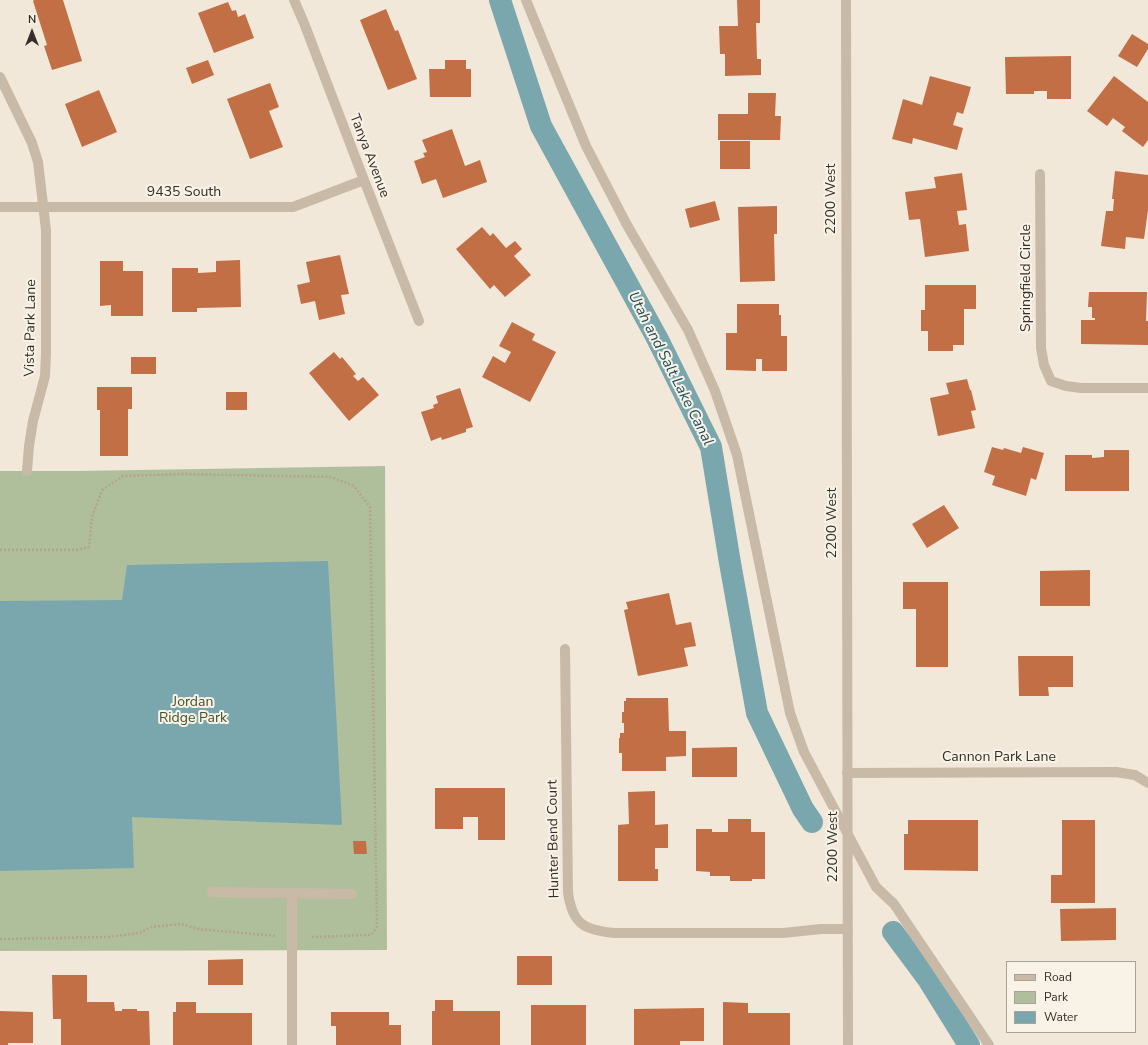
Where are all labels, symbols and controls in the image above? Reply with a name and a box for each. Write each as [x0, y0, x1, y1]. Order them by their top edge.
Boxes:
north arrow [12, 12, 52, 52]
text: N [28, 12, 36, 27]
street label: Tanya Avenue [345, 112, 393, 200]
street label: 2200 West [824, 164, 840, 234]
street label: 9435 South [147, 185, 221, 201]
street label: Springfield Circle [1019, 224, 1035, 332]
street label: Vista Park Lane [22, 279, 40, 377]
water label: Utah and Salt Lake Canal [623, 289, 717, 449]
street label: 2200 West [825, 488, 841, 558]
park label: Jordan Ridge Park [159, 695, 227, 728]
street label: Cannon Park Lane [942, 750, 1056, 766]
street label: Hunter Bend Court [545, 779, 563, 899]
street label: 2200 West [826, 812, 842, 882]
legend [1006, 961, 1136, 1033]
text: Road [1044, 969, 1072, 985]
text: Park [1044, 989, 1068, 1005]
text: Water [1044, 1009, 1078, 1025]

